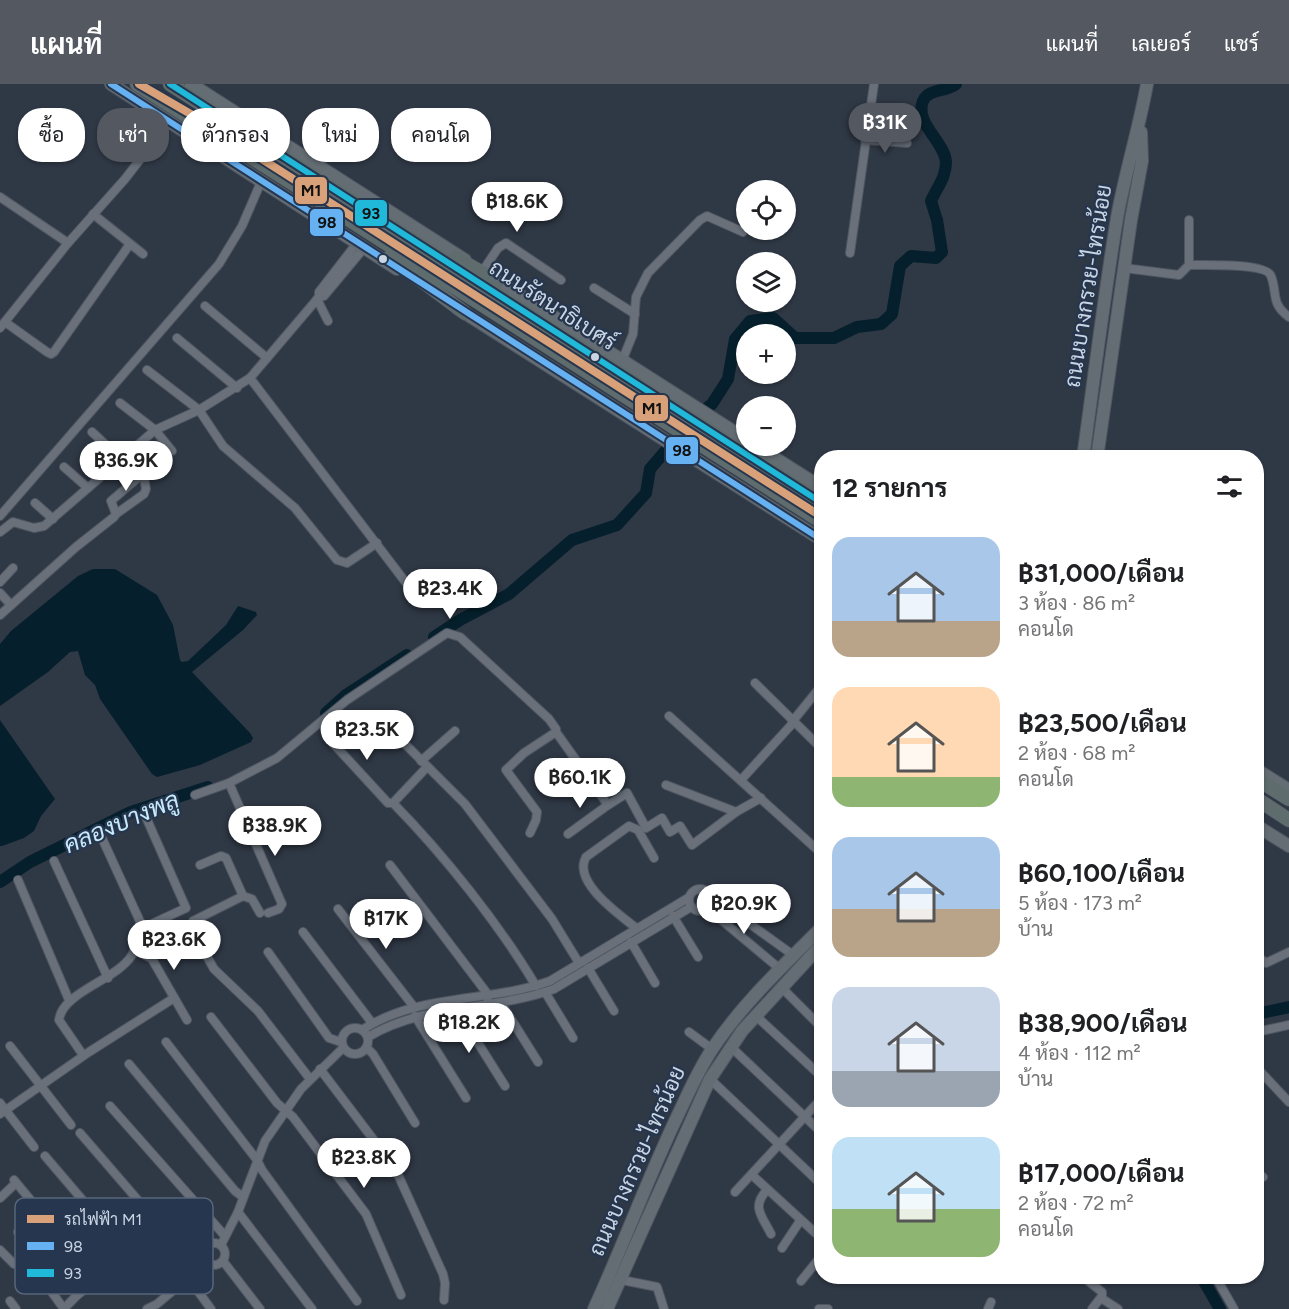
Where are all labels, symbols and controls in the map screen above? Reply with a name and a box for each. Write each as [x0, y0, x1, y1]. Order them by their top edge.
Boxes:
text: แผนที่ [30, 27, 103, 61]
text: แผนที่ [1046, 31, 1098, 56]
text: เลเยอร์ [1131, 31, 1191, 56]
text: แชร์ [1224, 31, 1259, 56]
pin: ฿31K [849, 103, 921, 154]
chip: ซื้อ [18, 108, 85, 162]
chip: เช่า [97, 108, 169, 162]
chip: ตัวกรอง [181, 108, 290, 162]
chip: ใหม่ [302, 108, 379, 162]
chip: คอนโด [391, 108, 491, 162]
text: ฿31K [863, 110, 907, 134]
line badge: M1 [294, 176, 328, 205]
map controls [736, 180, 796, 456]
button: locate [736, 180, 796, 240]
text: M1 [301, 181, 321, 200]
pin: ฿18.6K [468, 182, 566, 233]
street label: ถนนบางกรวย-ไทรน้อย [1058, 182, 1117, 389]
text: ฿18.6K [486, 189, 548, 213]
line badge: 93 [354, 199, 388, 227]
text: 93 [362, 204, 380, 223]
line badge: 98 [309, 208, 344, 237]
text: 98 [317, 213, 337, 232]
button: layers [736, 252, 796, 312]
unlabelled marker [377, 253, 389, 265]
street label: ถนนรัตนาธิเบศร์ [484, 253, 622, 356]
button: + [736, 324, 796, 384]
unlabelled marker [589, 351, 601, 363]
line badge: M1 [634, 394, 669, 422]
button: − [736, 396, 796, 456]
text: M1 [642, 399, 662, 418]
line badge: 98 [665, 436, 699, 465]
pin: ฿36.9K [77, 441, 175, 492]
text: 98 [672, 441, 692, 460]
text: ฿36.9K [94, 448, 158, 472]
icon: filters [1213, 470, 1246, 503]
text: 12 รายการ [832, 472, 947, 504]
text: ฿31,000/เดือน [1018, 557, 1185, 589]
icon: home [880, 561, 952, 633]
pin: ฿23.4K [401, 569, 499, 620]
text: ฿23.4K [417, 576, 483, 600]
text: 3 ห้อง · 86 m² [1018, 591, 1135, 615]
text: คอนโด [1018, 617, 1074, 641]
text: ฿23,500/เดือน [1018, 707, 1187, 739]
pin: ฿23.5K [318, 710, 416, 761]
icon: home [880, 711, 952, 783]
text: ฿23.5K [335, 717, 399, 741]
text: 2 ห้อง · 68 m² [1018, 741, 1135, 765]
pin: ฿60.1K [531, 758, 629, 809]
text: ฿60.1K [548, 765, 612, 789]
text: คอนโด [1018, 767, 1074, 791]
water label: คลองบางพลู [59, 785, 184, 862]
pin: ฿38.9K [226, 806, 324, 857]
text: ฿38.9K [242, 813, 308, 837]
text: ฿60,100/เดือน [1018, 857, 1185, 889]
icon: home [880, 861, 952, 933]
pin: ฿20.9K [695, 884, 793, 935]
text: ฿20.9K [711, 891, 777, 915]
text: 5 ห้อง · 173 m² [1018, 891, 1142, 915]
pin: ฿17K [350, 899, 422, 950]
text: ฿17K [364, 906, 408, 930]
text: บ้าน [1018, 917, 1053, 941]
pin: ฿23.6K [125, 920, 223, 971]
text: ฿23.6K [142, 927, 206, 951]
pin: ฿18.2K [420, 1003, 518, 1054]
text: ฿38,900/เดือน [1018, 1007, 1188, 1039]
text: ฿18.2K [438, 1010, 500, 1034]
icon: home [880, 1011, 952, 1083]
text: 4 ห้อง · 112 m² [1018, 1041, 1141, 1065]
street label: ถนนบางกรวย-ไทรน้อย [582, 1061, 691, 1260]
text: บ้าน [1018, 1067, 1053, 1091]
pin: ฿23.8K [315, 1138, 413, 1189]
text: ฿23.8K [331, 1145, 397, 1169]
text: ฿17,000/เดือน [1018, 1157, 1185, 1189]
icon: home [880, 1161, 952, 1233]
text: 2 ห้อง · 72 m² [1018, 1191, 1134, 1215]
legend [15, 1198, 213, 1294]
text: รถไฟฟ้า M1 [64, 1208, 142, 1229]
text: คอนโด [1018, 1217, 1074, 1241]
text: 98 [64, 1237, 83, 1256]
text: 93 [64, 1264, 82, 1283]

